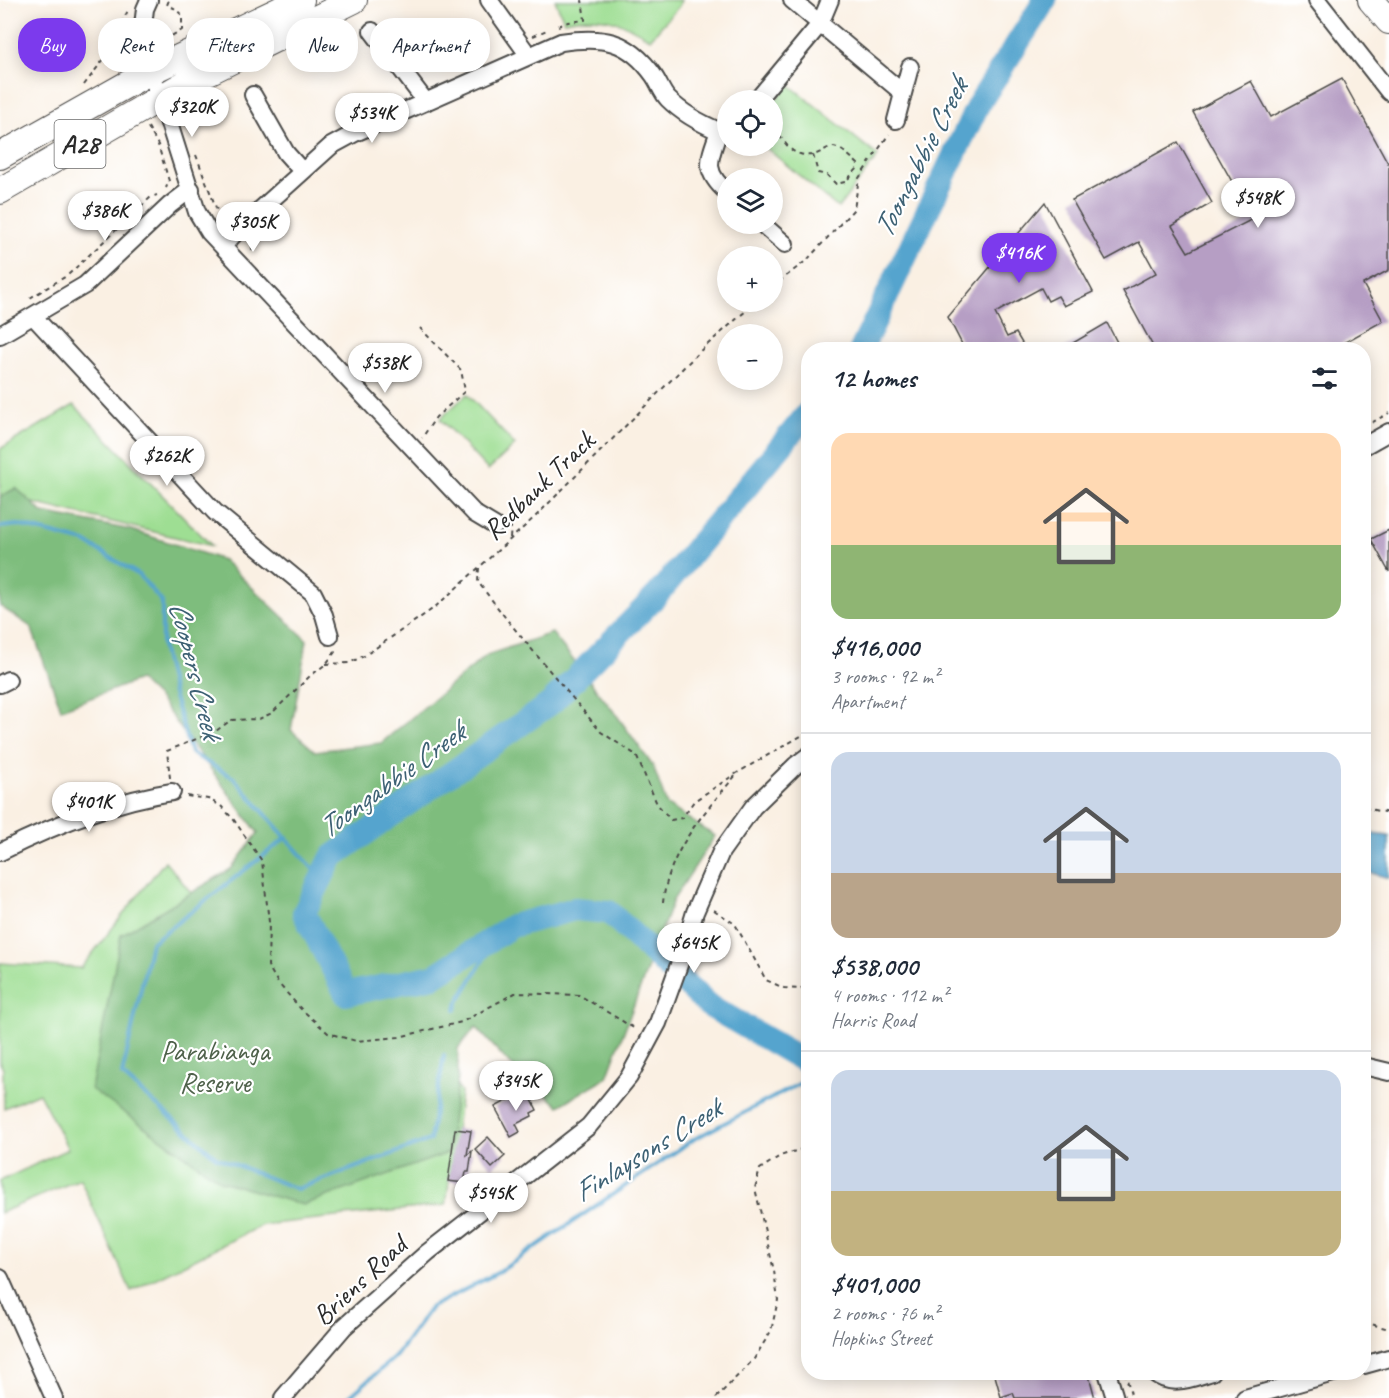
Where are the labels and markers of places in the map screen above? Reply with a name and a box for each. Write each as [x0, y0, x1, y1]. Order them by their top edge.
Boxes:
pin: $320K [150, 87, 234, 138]
pin: $534K [330, 93, 414, 144]
pin: $548K [1216, 178, 1300, 229]
pin: $386K [63, 191, 147, 242]
pin: $305K [211, 202, 295, 253]
pin: $416K [977, 233, 1061, 284]
pin: $538K [343, 343, 427, 394]
pin: $262K [125, 436, 209, 487]
pin: $401K [47, 782, 131, 833]
pin: $645K [652, 923, 736, 974]
pin: $345K [474, 1061, 558, 1112]
pin: $545K [449, 1173, 533, 1224]

